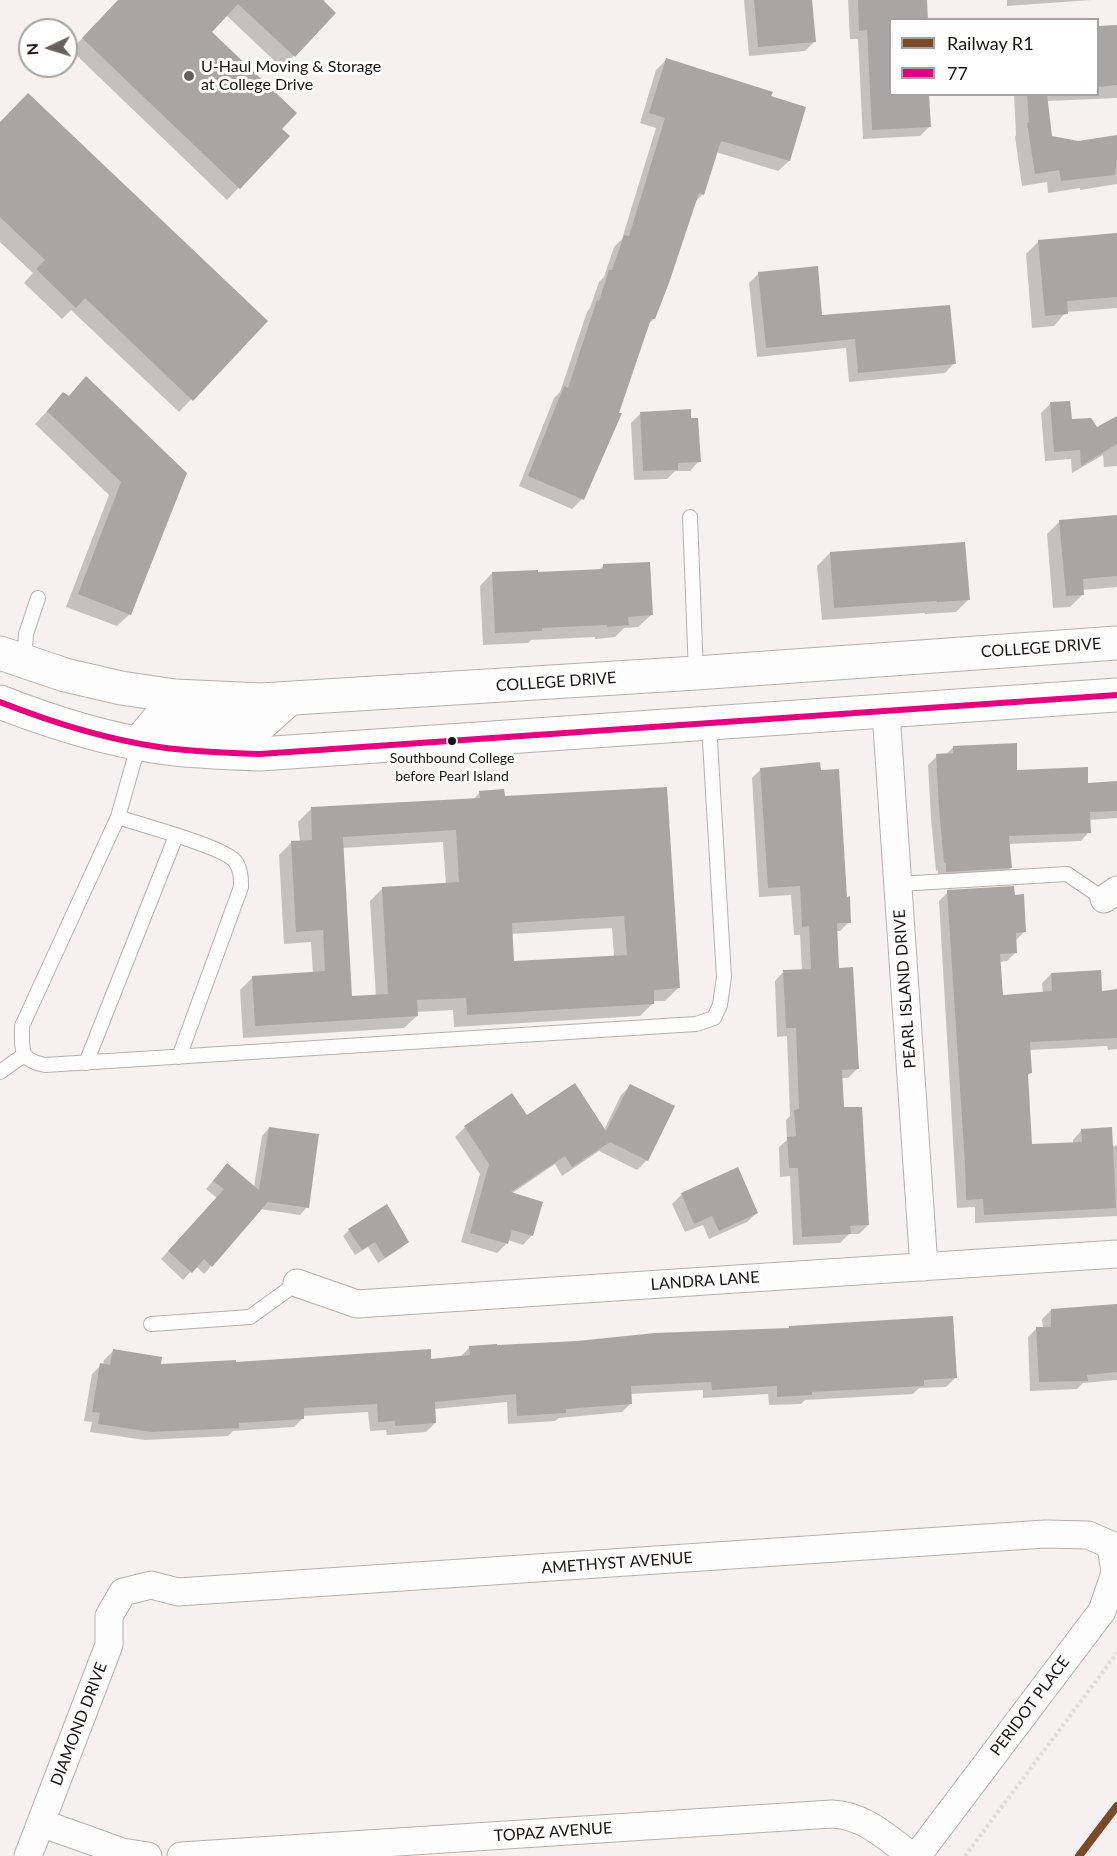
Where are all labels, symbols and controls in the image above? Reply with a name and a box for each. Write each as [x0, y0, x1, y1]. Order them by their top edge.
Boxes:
north arrow [18, 18, 78, 78]
legend [889, 18, 1099, 96]
text: Railway R1 [947, 32, 1034, 54]
text: N [22, 42, 41, 56]
place label: U-Haul Moving & Storage at College Drive [201, 57, 381, 95]
text: 77 [947, 62, 968, 84]
marker: U-Haul Moving & Storage at College Drive [182, 69, 196, 83]
street label: COLLEGE DRIVE [980, 634, 1102, 662]
street label: COLLEGE DRIVE [495, 668, 617, 696]
marker: Southbound College before Pearl Island [446, 735, 458, 747]
place label: Southbound College before Pearl Island [390, 750, 514, 782]
street label: PEARL ISLAND DRIVE [890, 909, 920, 1069]
street label: LANDRA LANE [650, 1268, 760, 1294]
street label: AMETHYST AVENUE [541, 1548, 693, 1578]
street label: PERIDOT PLACE [986, 1652, 1074, 1760]
street label: DIAMOND DRIVE [47, 1660, 111, 1788]
street label: TOPAZ AVENUE [493, 1818, 613, 1846]

